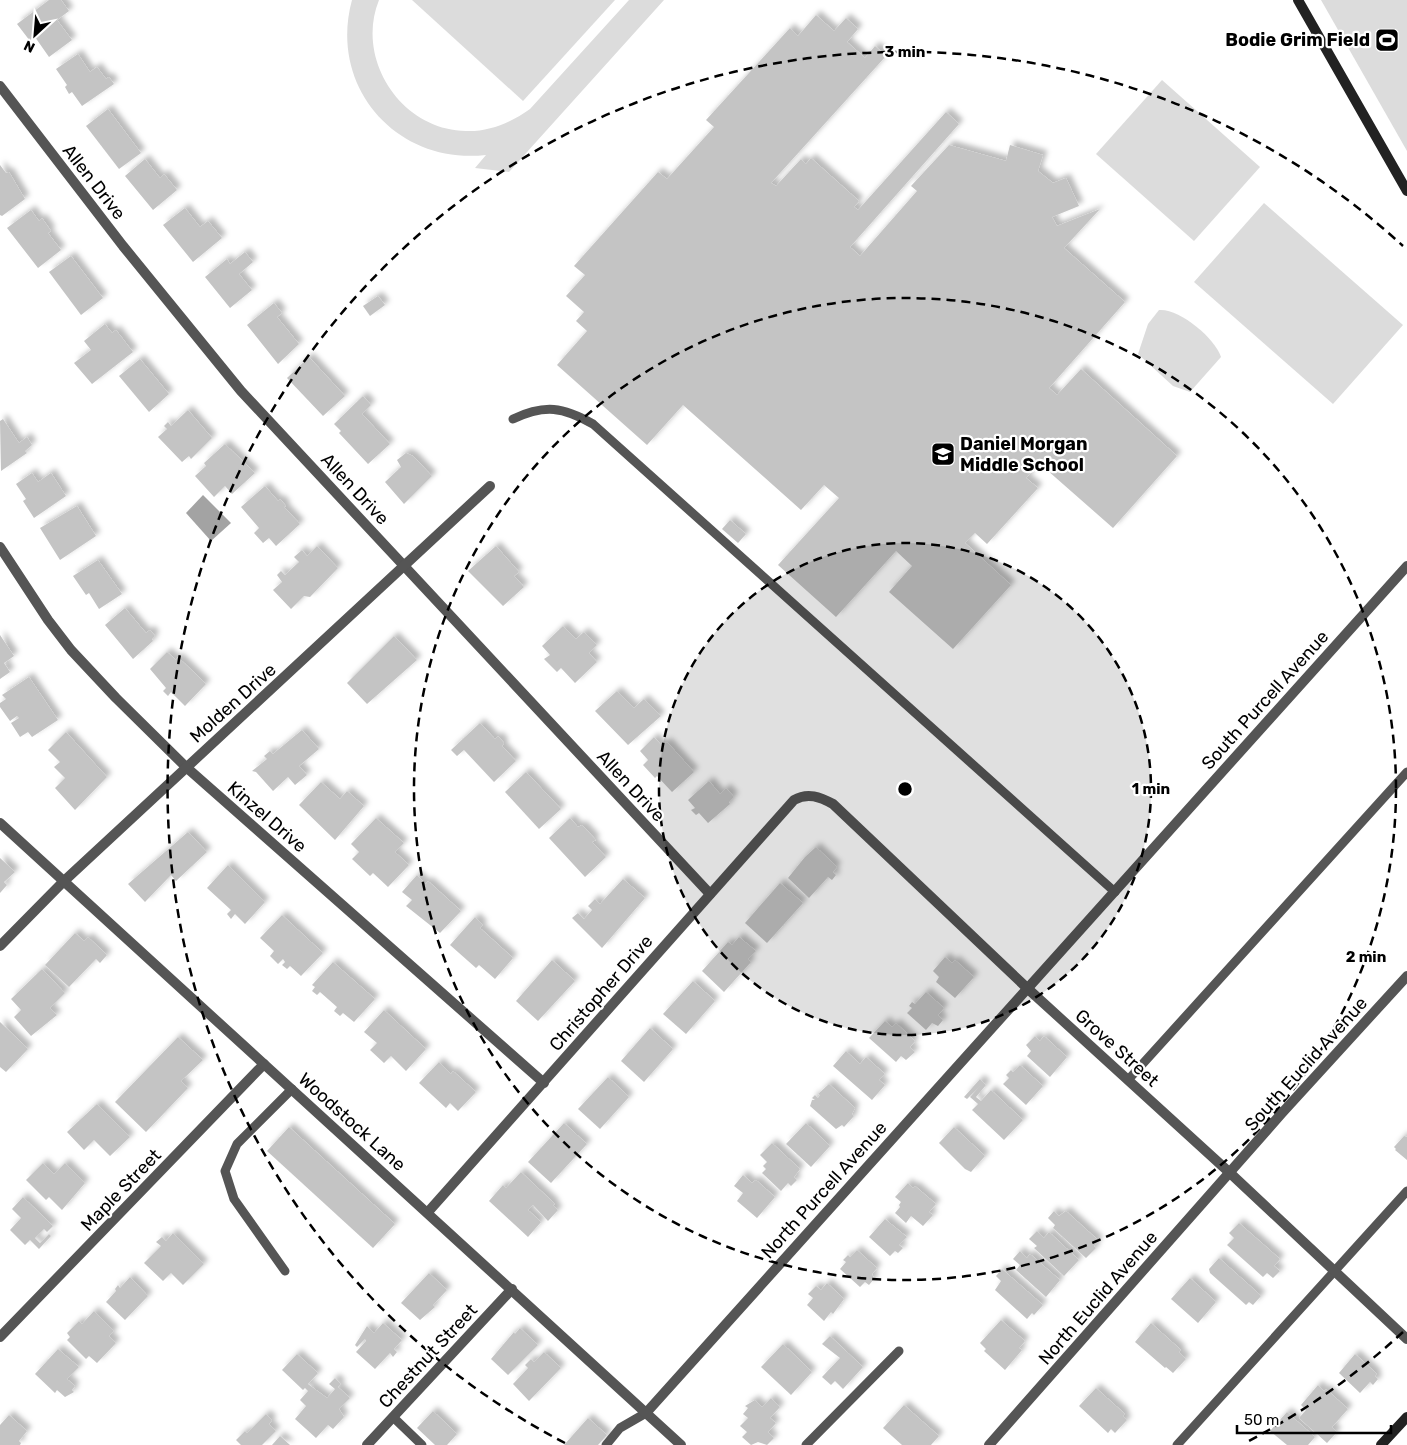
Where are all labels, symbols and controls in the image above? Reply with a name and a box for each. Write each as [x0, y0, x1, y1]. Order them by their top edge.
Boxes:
north arrow [10, 10, 60, 60]
sports icon: Bodie Grim Field [1374, 27, 1400, 53]
place label: Bodie Grim Field [1225, 29, 1370, 51]
text: N [21, 36, 38, 56]
text: 3 min [885, 43, 925, 61]
street label: Allen Drive [58, 140, 130, 224]
place label: Daniel Morgan Middle School [960, 433, 1088, 476]
school or university icon: Daniel Morgan Middle School [930, 441, 956, 467]
street label: Allen Drive [316, 449, 394, 529]
street label: South Purcell Avenue [1197, 626, 1333, 774]
street label: Molden Drive [185, 659, 281, 747]
street label: Allen Drive [592, 746, 670, 826]
street label: Kinzel Drive [223, 777, 311, 857]
centre of rings [896, 780, 914, 798]
text: 1 min [1132, 780, 1170, 798]
street label: Christopher Drive [545, 930, 657, 1056]
text: 2 min [1346, 948, 1386, 966]
street label: South Euclid Avenue [1240, 992, 1372, 1136]
street label: Grove Street [1071, 1005, 1163, 1091]
street label: Woodstock Lane [294, 1068, 410, 1176]
street label: North Purcell Avenue [757, 1117, 891, 1263]
street label: Maple Street [76, 1144, 166, 1236]
street label: North Euclid Avenue [1034, 1227, 1162, 1369]
street label: Chestnut Street [374, 1299, 482, 1413]
scale bar [1237, 1402, 1391, 1434]
text: 50 m [1244, 1411, 1279, 1429]

